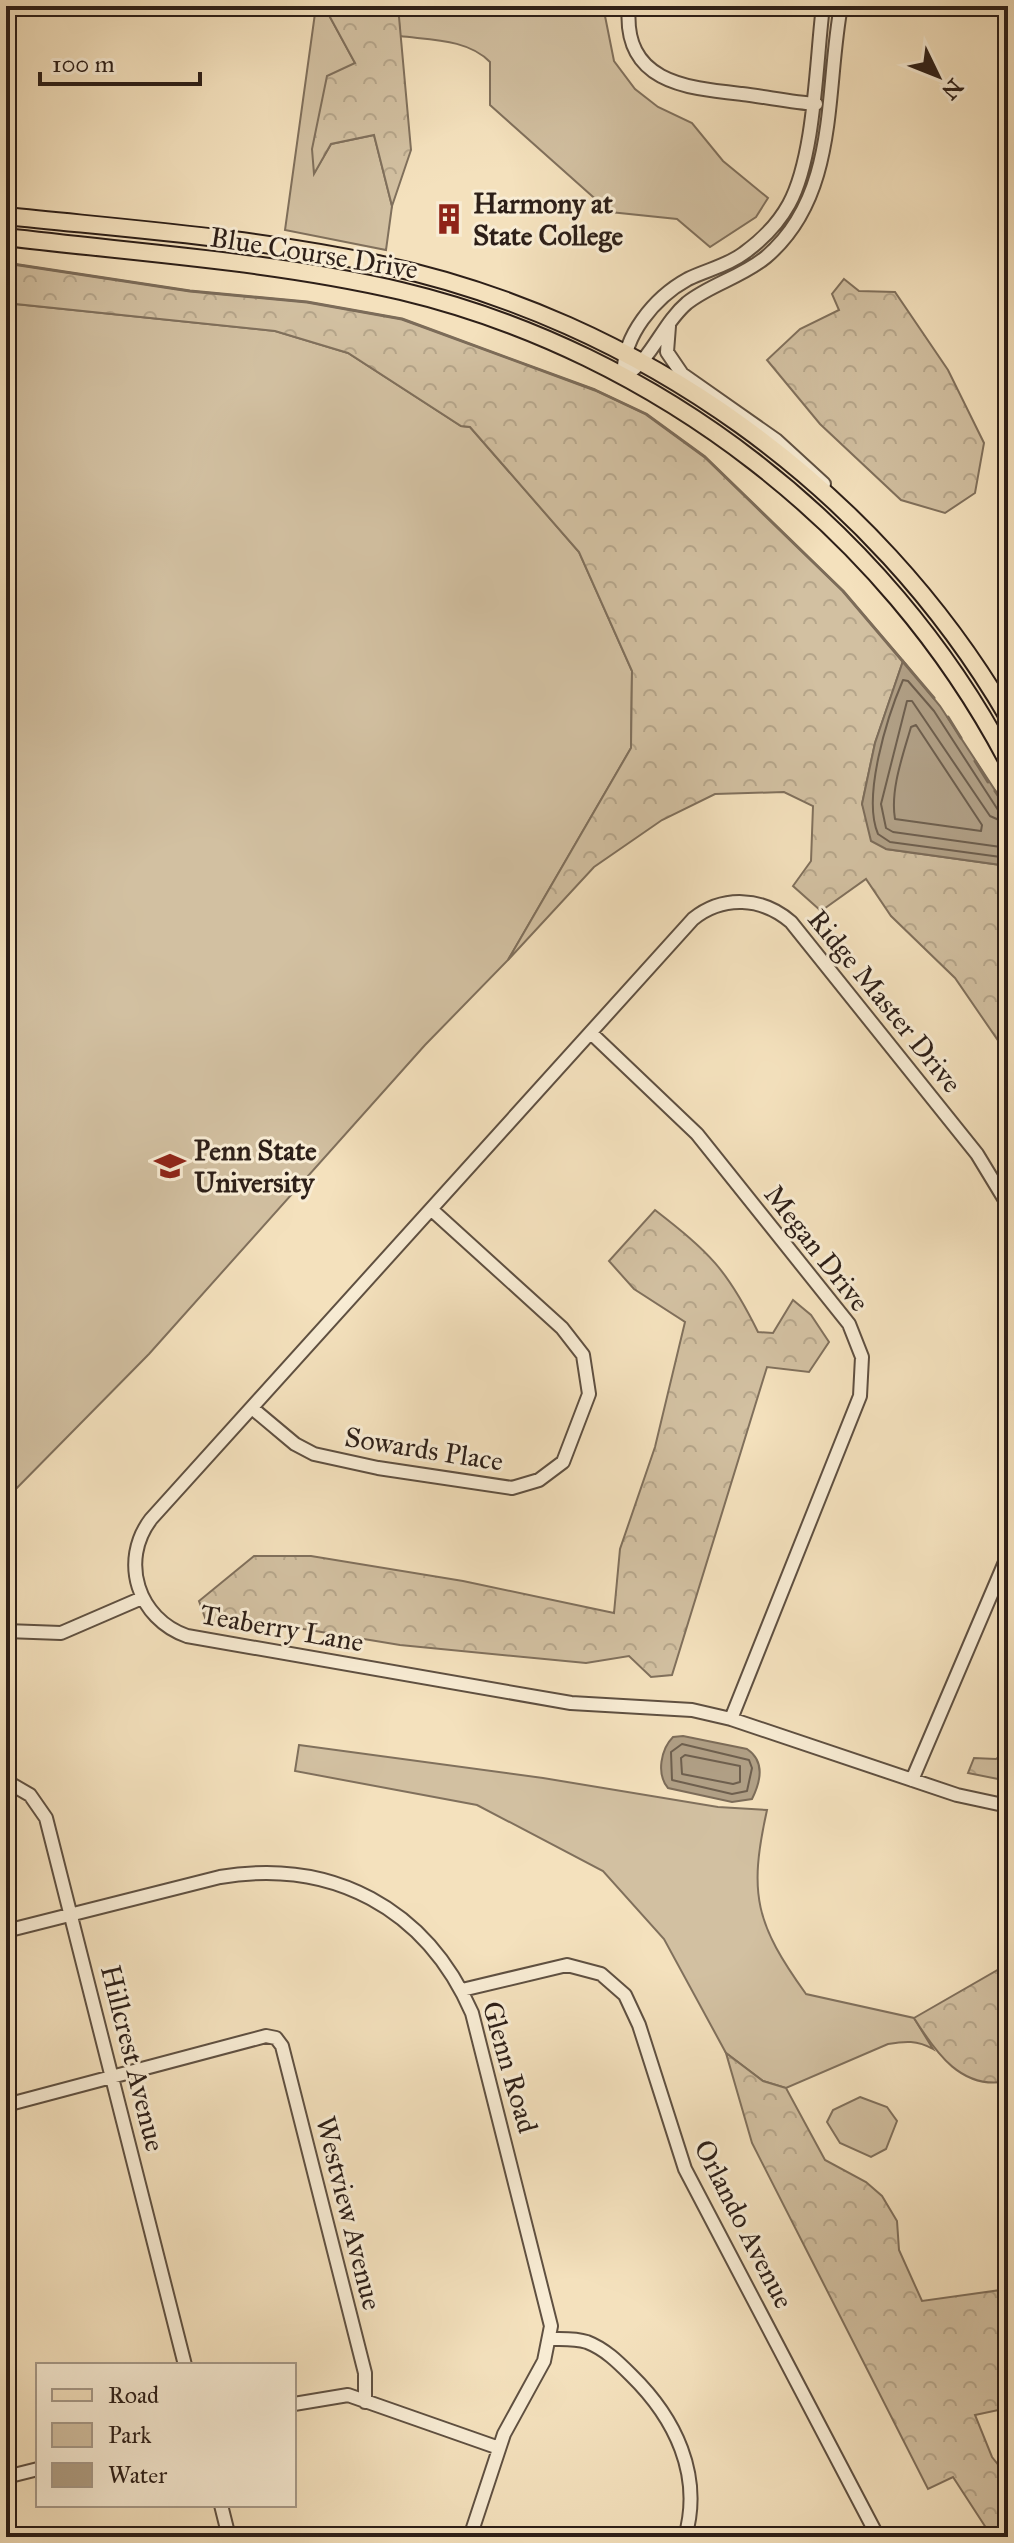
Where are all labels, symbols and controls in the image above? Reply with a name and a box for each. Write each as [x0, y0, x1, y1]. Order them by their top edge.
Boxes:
scale bar [40, 36, 200, 86]
north arrow [898, 36, 978, 116]
text: 100 m [52, 49, 115, 79]
text: N [936, 73, 969, 106]
place label: Harmony at State College [473, 186, 624, 253]
building icon: Harmony at State College [432, 202, 466, 236]
street label: Blue Course Drive [208, 219, 420, 287]
street label: Ridge Master Drive [800, 902, 970, 1100]
place label: Penn State University [194, 1133, 317, 1200]
school or university icon: Penn State University [153, 1149, 187, 1183]
street label: Megan Drive [757, 1178, 877, 1318]
street label: Sowards Place [342, 1419, 506, 1479]
street label: Teaberry Lane [198, 1596, 366, 1660]
street label: Hillcrest Avenue [93, 1961, 173, 2155]
street label: Glenn Road [474, 1997, 546, 2137]
street label: Westview Avenue [308, 2112, 390, 2314]
street label: Orlando Avenue [686, 2134, 802, 2314]
legend [36, 2363, 296, 2507]
text: Road [108, 2380, 159, 2410]
text: Park [108, 2420, 152, 2450]
text: Water [108, 2460, 167, 2490]

